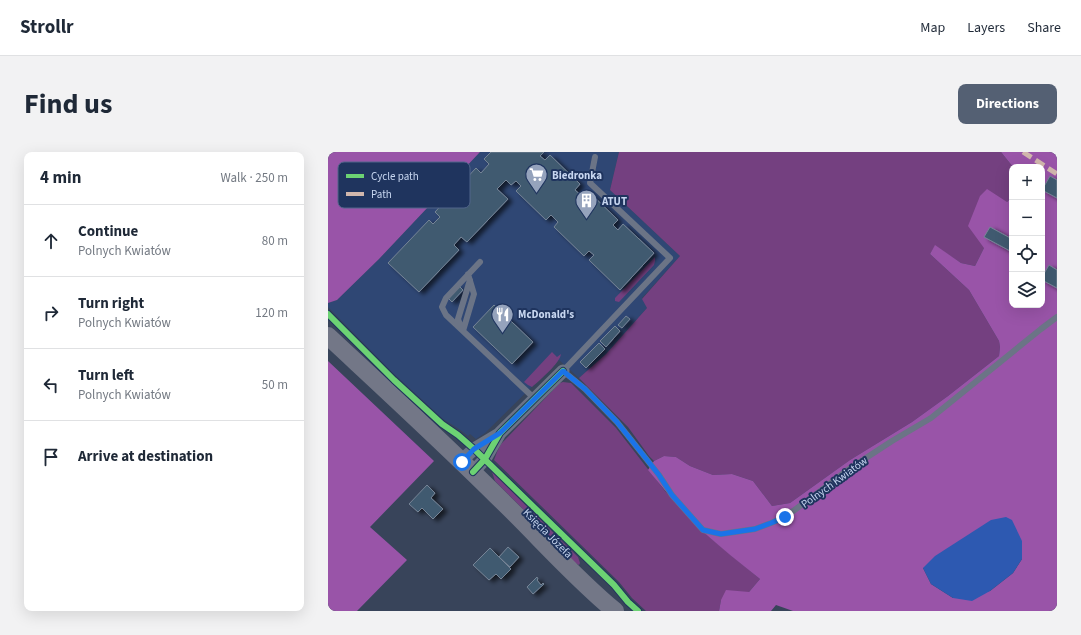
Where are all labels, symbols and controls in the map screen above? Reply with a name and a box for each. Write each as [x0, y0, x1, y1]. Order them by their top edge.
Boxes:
text: Strollr [20, 14, 74, 41]
text: Map [920, 18, 945, 38]
text: Layers [967, 18, 1005, 38]
text: Share [1027, 18, 1061, 38]
text: Find us [24, 84, 112, 124]
button: Directions [958, 84, 1057, 124]
legend [338, 162, 470, 208]
supermarket icon: Biedronka [523, 162, 549, 195]
map controls [1009, 164, 1045, 308]
button: + [1009, 164, 1045, 200]
text: 4 min [40, 166, 81, 190]
place label: Biedronka [552, 168, 602, 183]
text: Walk · 250 m [220, 169, 288, 187]
text: Cycle path [371, 169, 419, 184]
text: Path [371, 187, 392, 202]
building icon: ATUT [574, 188, 600, 221]
place label: ATUT [601, 194, 627, 209]
button: − [1009, 200, 1045, 236]
text: Continue [78, 221, 138, 242]
icon: ahead [40, 230, 62, 252]
text: 80 m [262, 232, 288, 250]
button: locate [1009, 236, 1045, 272]
text: Polnych Kwiatów [78, 242, 171, 260]
button: layers [1009, 272, 1045, 308]
text: Turn right [78, 293, 144, 314]
restaurant icon: McDonald's [490, 301, 516, 334]
icon: right [40, 302, 62, 324]
text: 120 m [255, 304, 288, 322]
place label: McDonald's [518, 307, 574, 322]
text: Polnych Kwiatów [78, 314, 171, 332]
text: Turn left [78, 365, 134, 386]
icon: left [40, 374, 62, 396]
text: 50 m [262, 376, 288, 394]
text: Polnych Kwiatów [78, 386, 171, 404]
icon: arrive [40, 446, 62, 468]
text: Arrive at destination [78, 446, 213, 467]
route start [453, 453, 471, 471]
street label: Polnych Kwiatów [798, 453, 871, 512]
street label: Księcia Józefa [520, 505, 576, 561]
route end [776, 508, 794, 526]

